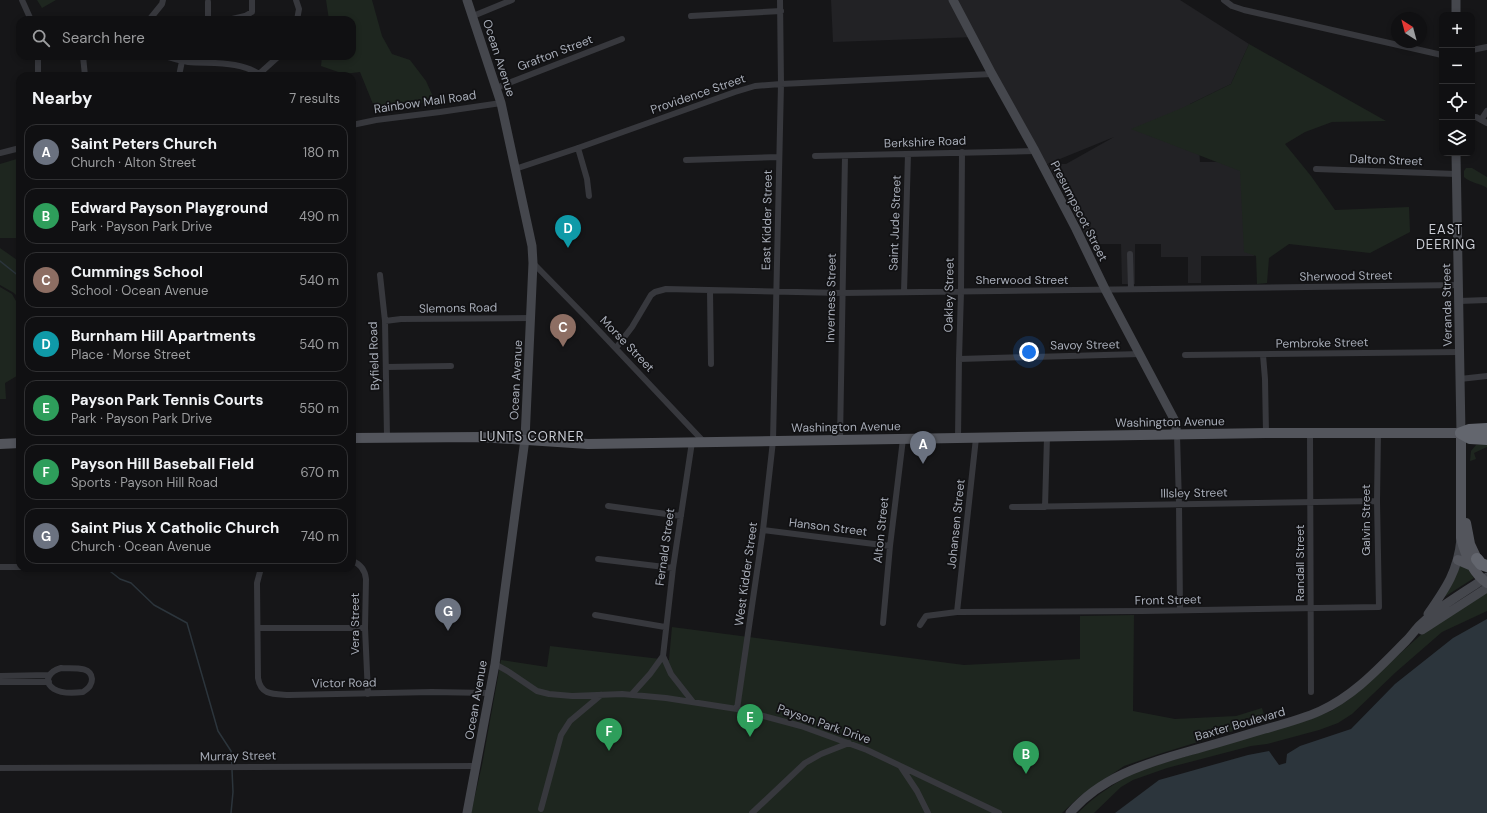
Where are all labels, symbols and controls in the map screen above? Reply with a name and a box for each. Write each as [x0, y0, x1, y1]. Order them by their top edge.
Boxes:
north arrow [1391, 12, 1427, 48]
map controls [1439, 12, 1475, 156]
button: + [1439, 12, 1475, 48]
search box [16, 16, 356, 60]
street label: Ocean Avenue [479, 17, 519, 99]
icon: search [30, 27, 52, 49]
text: Search here [62, 28, 145, 48]
street label: Grafton Street [515, 31, 595, 75]
button: − [1439, 48, 1475, 84]
street label: Providence Street [648, 70, 748, 118]
button: locate [1439, 84, 1475, 120]
text: Nearby [32, 87, 92, 109]
street label: Rainbow Mall Road [373, 87, 477, 117]
text: 7 results [289, 90, 340, 107]
button: layers [1439, 120, 1475, 156]
street label: Berkshire Road [884, 133, 966, 151]
text: Saint Peters Church [71, 134, 217, 154]
text: A [41, 144, 51, 161]
text: 180 m [303, 144, 339, 161]
street label: Dalton Street [1349, 151, 1423, 169]
text: Church · Alton Street [71, 154, 196, 171]
street label: Presumpscot Street [1047, 158, 1111, 264]
street label: East Kidder Street [758, 169, 776, 270]
street label: Saint Jude Street [885, 175, 905, 271]
text: Edward Payson Playground [71, 198, 268, 218]
text: B [42, 208, 50, 225]
text: 490 m [299, 208, 339, 225]
pin: D [555, 215, 581, 248]
text: Park · Payson Park Drive [71, 218, 212, 235]
district label: EAST DEERING [1416, 221, 1476, 253]
street label: Inverness Street [822, 253, 840, 343]
street label: Oakley Street [940, 257, 958, 333]
text: Cummings School [71, 262, 203, 282]
street label: Veranda Street [1438, 263, 1456, 347]
street label: Sherwood Street [1299, 267, 1393, 285]
text: C [41, 272, 51, 289]
text: 540 m [299, 272, 339, 289]
street label: Sherwood Street [975, 272, 1069, 288]
text: School · Ocean Avenue [71, 282, 208, 299]
street label: Slemons Road [419, 299, 497, 317]
street label: Morse Street [596, 313, 658, 376]
pin: C [550, 314, 576, 347]
street label: Byfield Road [365, 321, 383, 391]
text: Burnham Hill Apartments [71, 326, 256, 346]
street label: Pembroke Street [1276, 334, 1369, 352]
text: D [41, 336, 51, 353]
text: 540 m [299, 336, 339, 353]
street label: Savoy Street [1050, 336, 1120, 354]
street label: Ocean Avenue [506, 339, 526, 421]
your location [1019, 342, 1039, 362]
text: Place · Morse Street [71, 346, 190, 363]
text: Payson Park Tennis Courts [71, 390, 264, 410]
text: E [42, 400, 50, 417]
text: 550 m [299, 400, 339, 417]
text: Park · Payson Park Drive [71, 410, 212, 427]
street label: Washington Avenue [1115, 413, 1225, 431]
street label: Washington Avenue [791, 418, 901, 436]
district label: LUNTS CORNER [479, 428, 585, 445]
pin: A [910, 431, 936, 464]
text: Payson Hill Baseball Field [71, 454, 254, 474]
text: F [42, 464, 50, 481]
text: 670 m [300, 464, 339, 481]
text: Sports · Payson Hill Road [71, 474, 218, 491]
street label: Johansen Street [943, 478, 969, 570]
street label: Illsley Street [1160, 484, 1228, 502]
street label: Galvin Street [1358, 484, 1374, 556]
street label: Alton Street [870, 496, 892, 564]
street label: Fernald Street [652, 507, 678, 587]
street label: Hanson Street [788, 514, 868, 540]
text: Saint Pius X Catholic Church [71, 518, 279, 538]
street label: West Kidder Street [731, 521, 761, 627]
street label: Randall Street [1292, 524, 1308, 601]
text: G [41, 528, 51, 545]
text: 740 m [301, 528, 339, 545]
text: Church · Ocean Avenue [71, 538, 211, 555]
street label: Front Street [1135, 591, 1202, 609]
street label: Vera Street [347, 593, 363, 655]
pin: G [435, 598, 461, 631]
street label: Ocean Avenue [461, 659, 491, 741]
street label: Victor Road [311, 674, 377, 692]
street label: Payson Park Drive [775, 701, 873, 748]
street label: Baxter Boulevard [1193, 703, 1287, 745]
pin: E [737, 704, 763, 737]
pin: F [596, 718, 622, 751]
pin: B [1013, 741, 1039, 774]
street label: Murray Street [200, 747, 276, 765]

